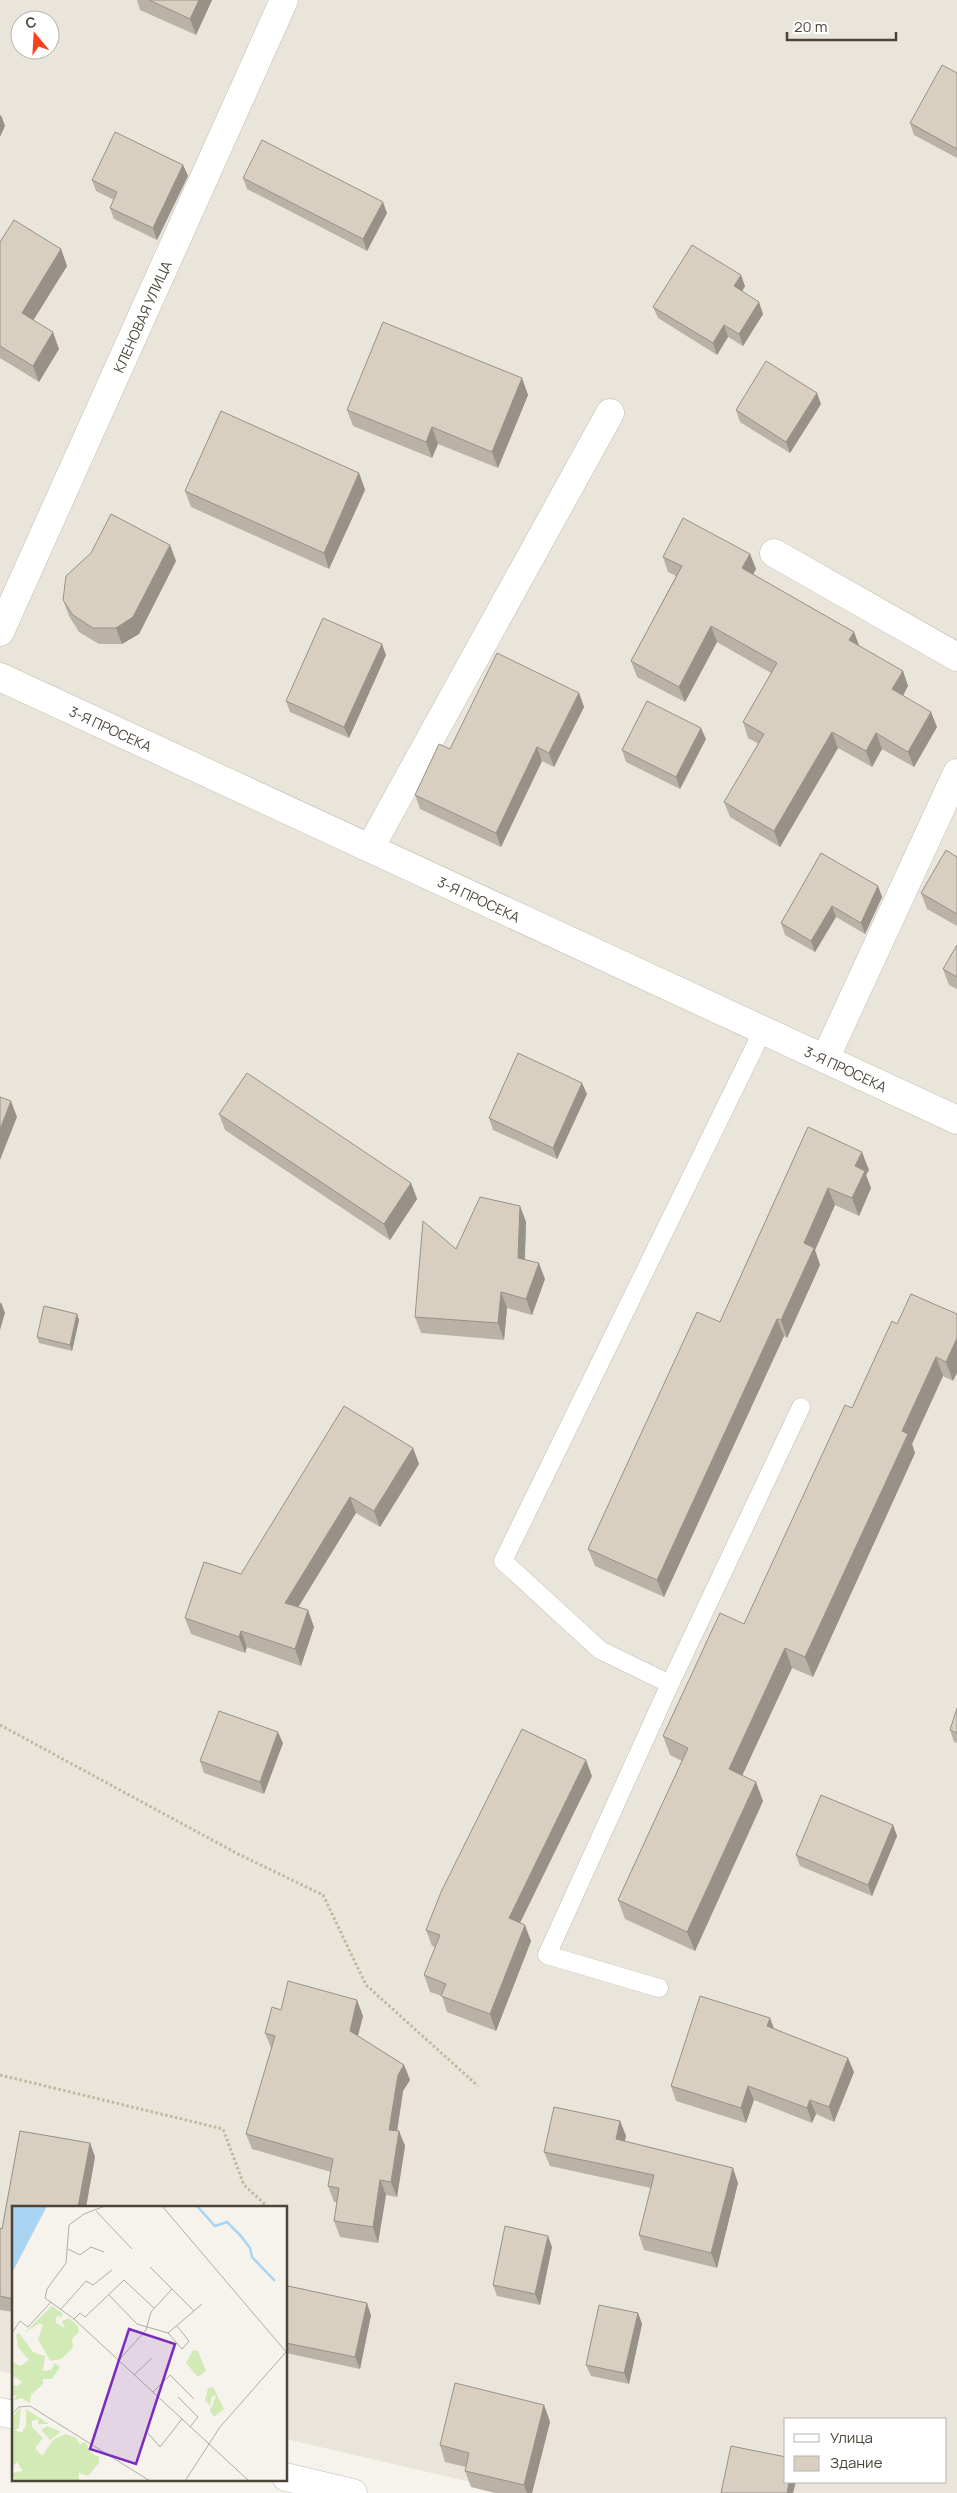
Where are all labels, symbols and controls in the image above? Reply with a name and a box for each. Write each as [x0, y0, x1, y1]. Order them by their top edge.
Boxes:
north arrow [10, 10, 60, 60]
scale bar [787, 10, 896, 42]
text: С [23, 12, 39, 33]
text: 20 m [794, 16, 827, 37]
street label: КЛЕНОВАЯ УЛИЦА [108, 257, 175, 375]
street label: 3-Я ПРОСЕКА [66, 701, 155, 756]
street label: 3-Я ПРОСЕКА [435, 872, 524, 926]
street label: 3-Я ПРОСЕКА [802, 1041, 890, 1096]
inset map [12, 2206, 288, 2480]
legend [784, 2418, 947, 2483]
text: Улица [830, 2427, 873, 2448]
text: Здание [830, 2452, 883, 2473]

